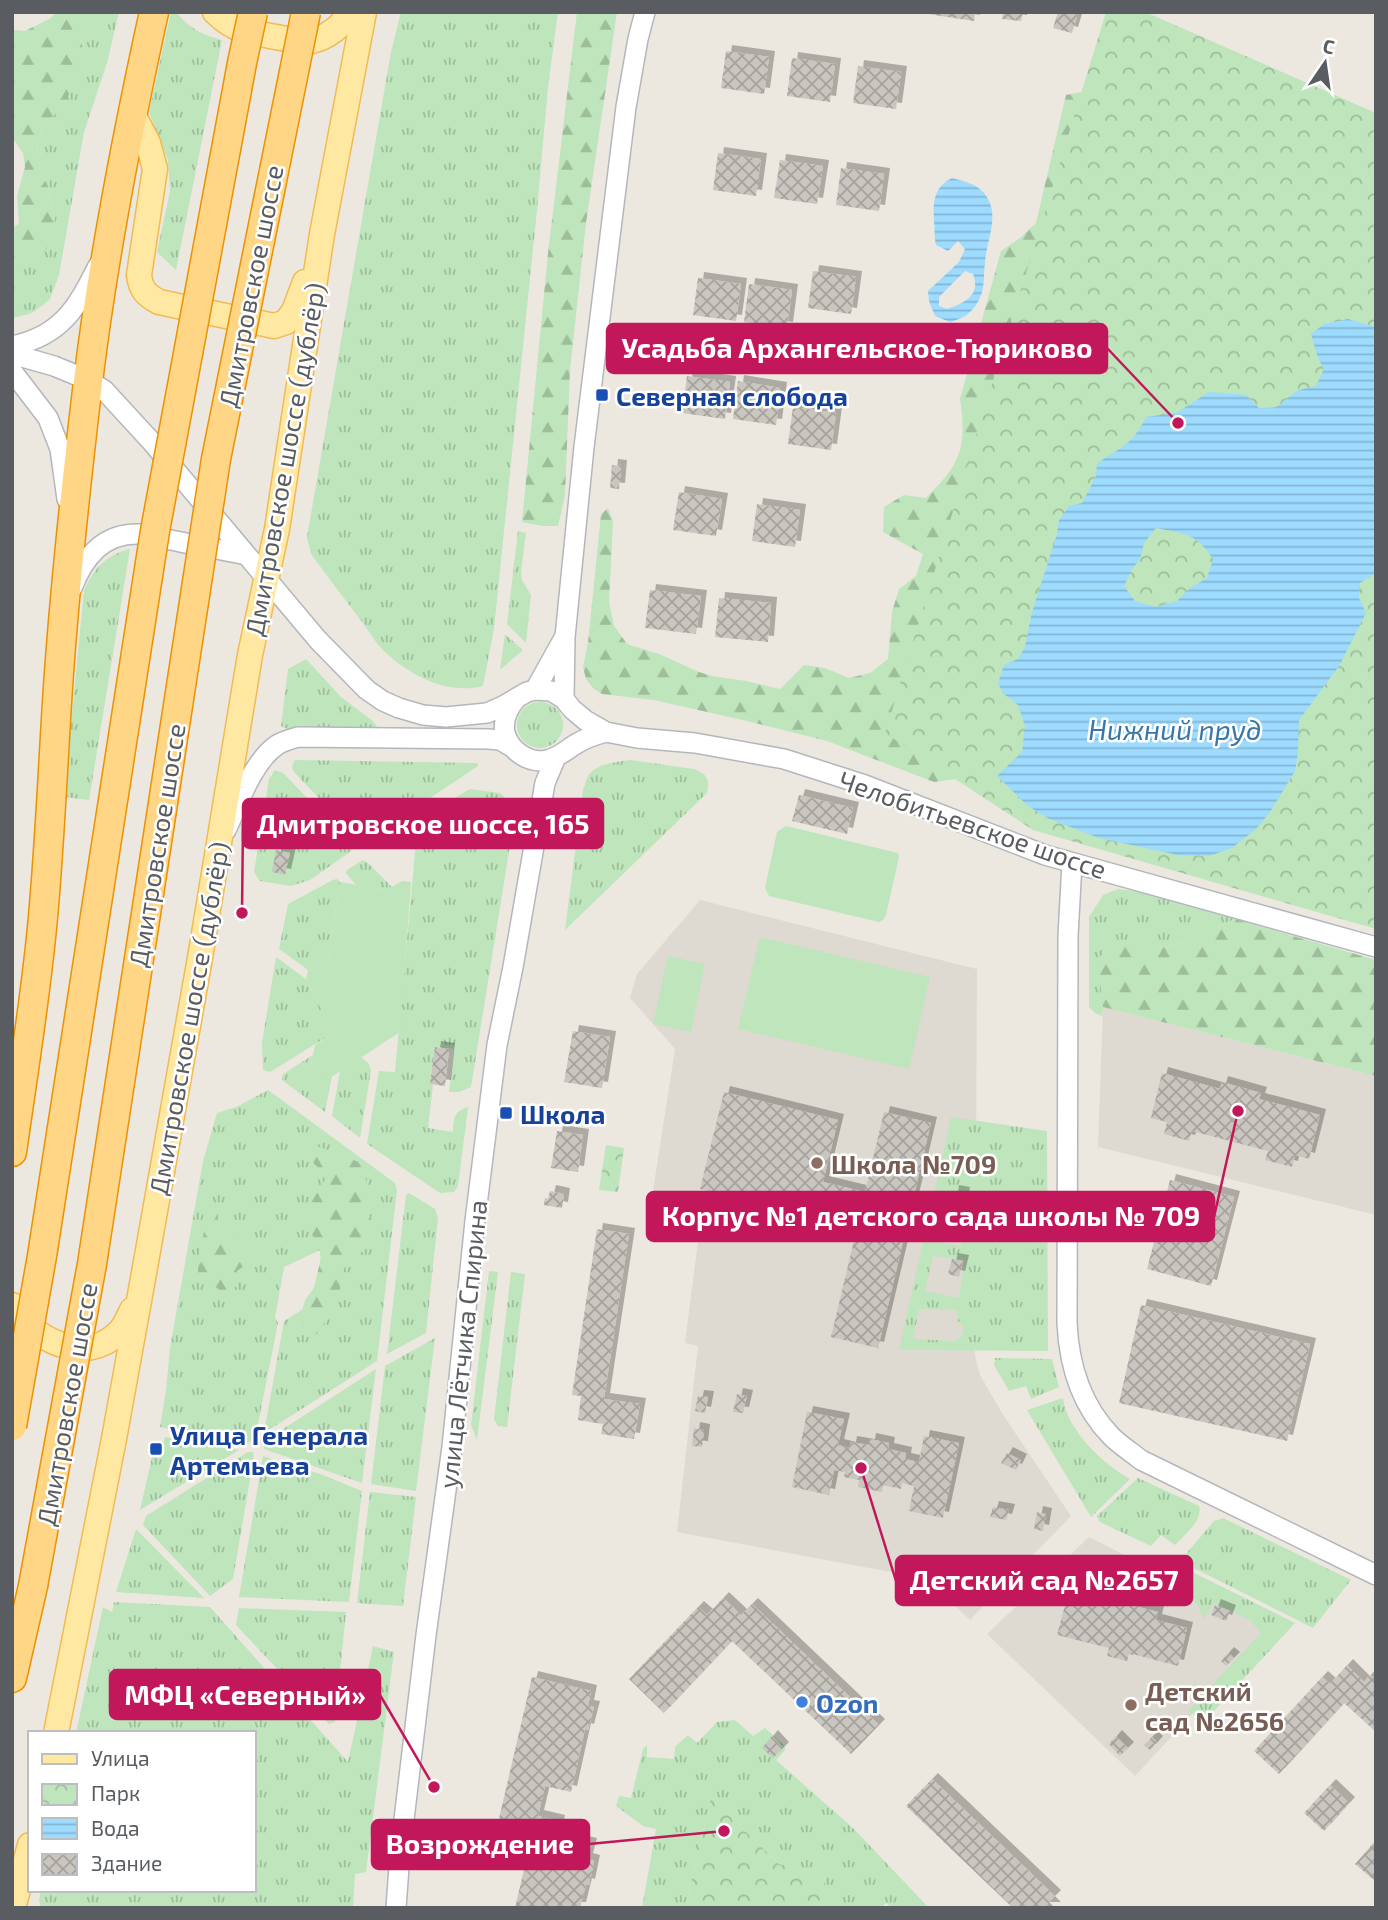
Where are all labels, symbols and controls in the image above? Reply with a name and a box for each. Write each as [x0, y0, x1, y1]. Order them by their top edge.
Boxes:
north arrow [1290, 28, 1360, 98]
text: С [1321, 33, 1337, 58]
street label: Дмитровское шоссе [211, 162, 289, 410]
street label: Дмитровское шоссе (дублёр) [238, 280, 331, 638]
callout: Усадьба Архангельское-Тюриково [607, 324, 1107, 373]
text: Усадьба Архангельское-Тюриково [621, 330, 1093, 364]
place label: Северная слобода [616, 380, 848, 411]
marker: Северная слобода [594, 387, 610, 403]
water label: Нижний пруд [1088, 712, 1262, 746]
street label: Дмитровское шоссе [121, 721, 191, 969]
street label: Челобитьевское шоссе [835, 764, 1111, 884]
callout: Дмитровское шоссе, 165 [243, 799, 603, 848]
text: Дмитровское шоссе, 165 [257, 806, 589, 840]
street label: Дмитровское шоссе (дублёр) [142, 839, 235, 1197]
place label: Школа [520, 1098, 605, 1129]
marker: Школа [498, 1105, 514, 1121]
place label: Школа №709 [831, 1148, 996, 1179]
marker: Школа №709 [809, 1155, 825, 1171]
callout: Корпус №1 детского сада школы № 709 [647, 1192, 1214, 1241]
street label: улица Лётчика Спирина [431, 1198, 494, 1490]
text: Корпус №1 детского сада школы № 709 [662, 1198, 1200, 1232]
street label: Дмитровское шоссе [29, 1280, 103, 1528]
place label: Улица Генерала Артемьева [170, 1419, 368, 1480]
marker: Улица Генерала Артемьева [148, 1441, 164, 1457]
callout: Детский сад №2657 [896, 1556, 1192, 1605]
text: Детский сад №2657 [910, 1562, 1179, 1596]
callout: МФЦ «Северный» [110, 1670, 380, 1719]
place label: Детский сад №2656 [1145, 1675, 1284, 1736]
text: МФЦ «Северный» [124, 1677, 366, 1711]
place label: Ozon [816, 1687, 878, 1718]
marker: Ozon [794, 1694, 810, 1710]
marker: Детский сад №2656 [1123, 1697, 1139, 1713]
legend [28, 1731, 256, 1892]
text: Улица [91, 1745, 150, 1770]
text: Парк [91, 1780, 140, 1805]
text: Вода [91, 1815, 140, 1840]
callout: Возрождение [372, 1820, 589, 1869]
text: Возрождение [386, 1826, 574, 1860]
text: Здание [91, 1850, 162, 1875]

